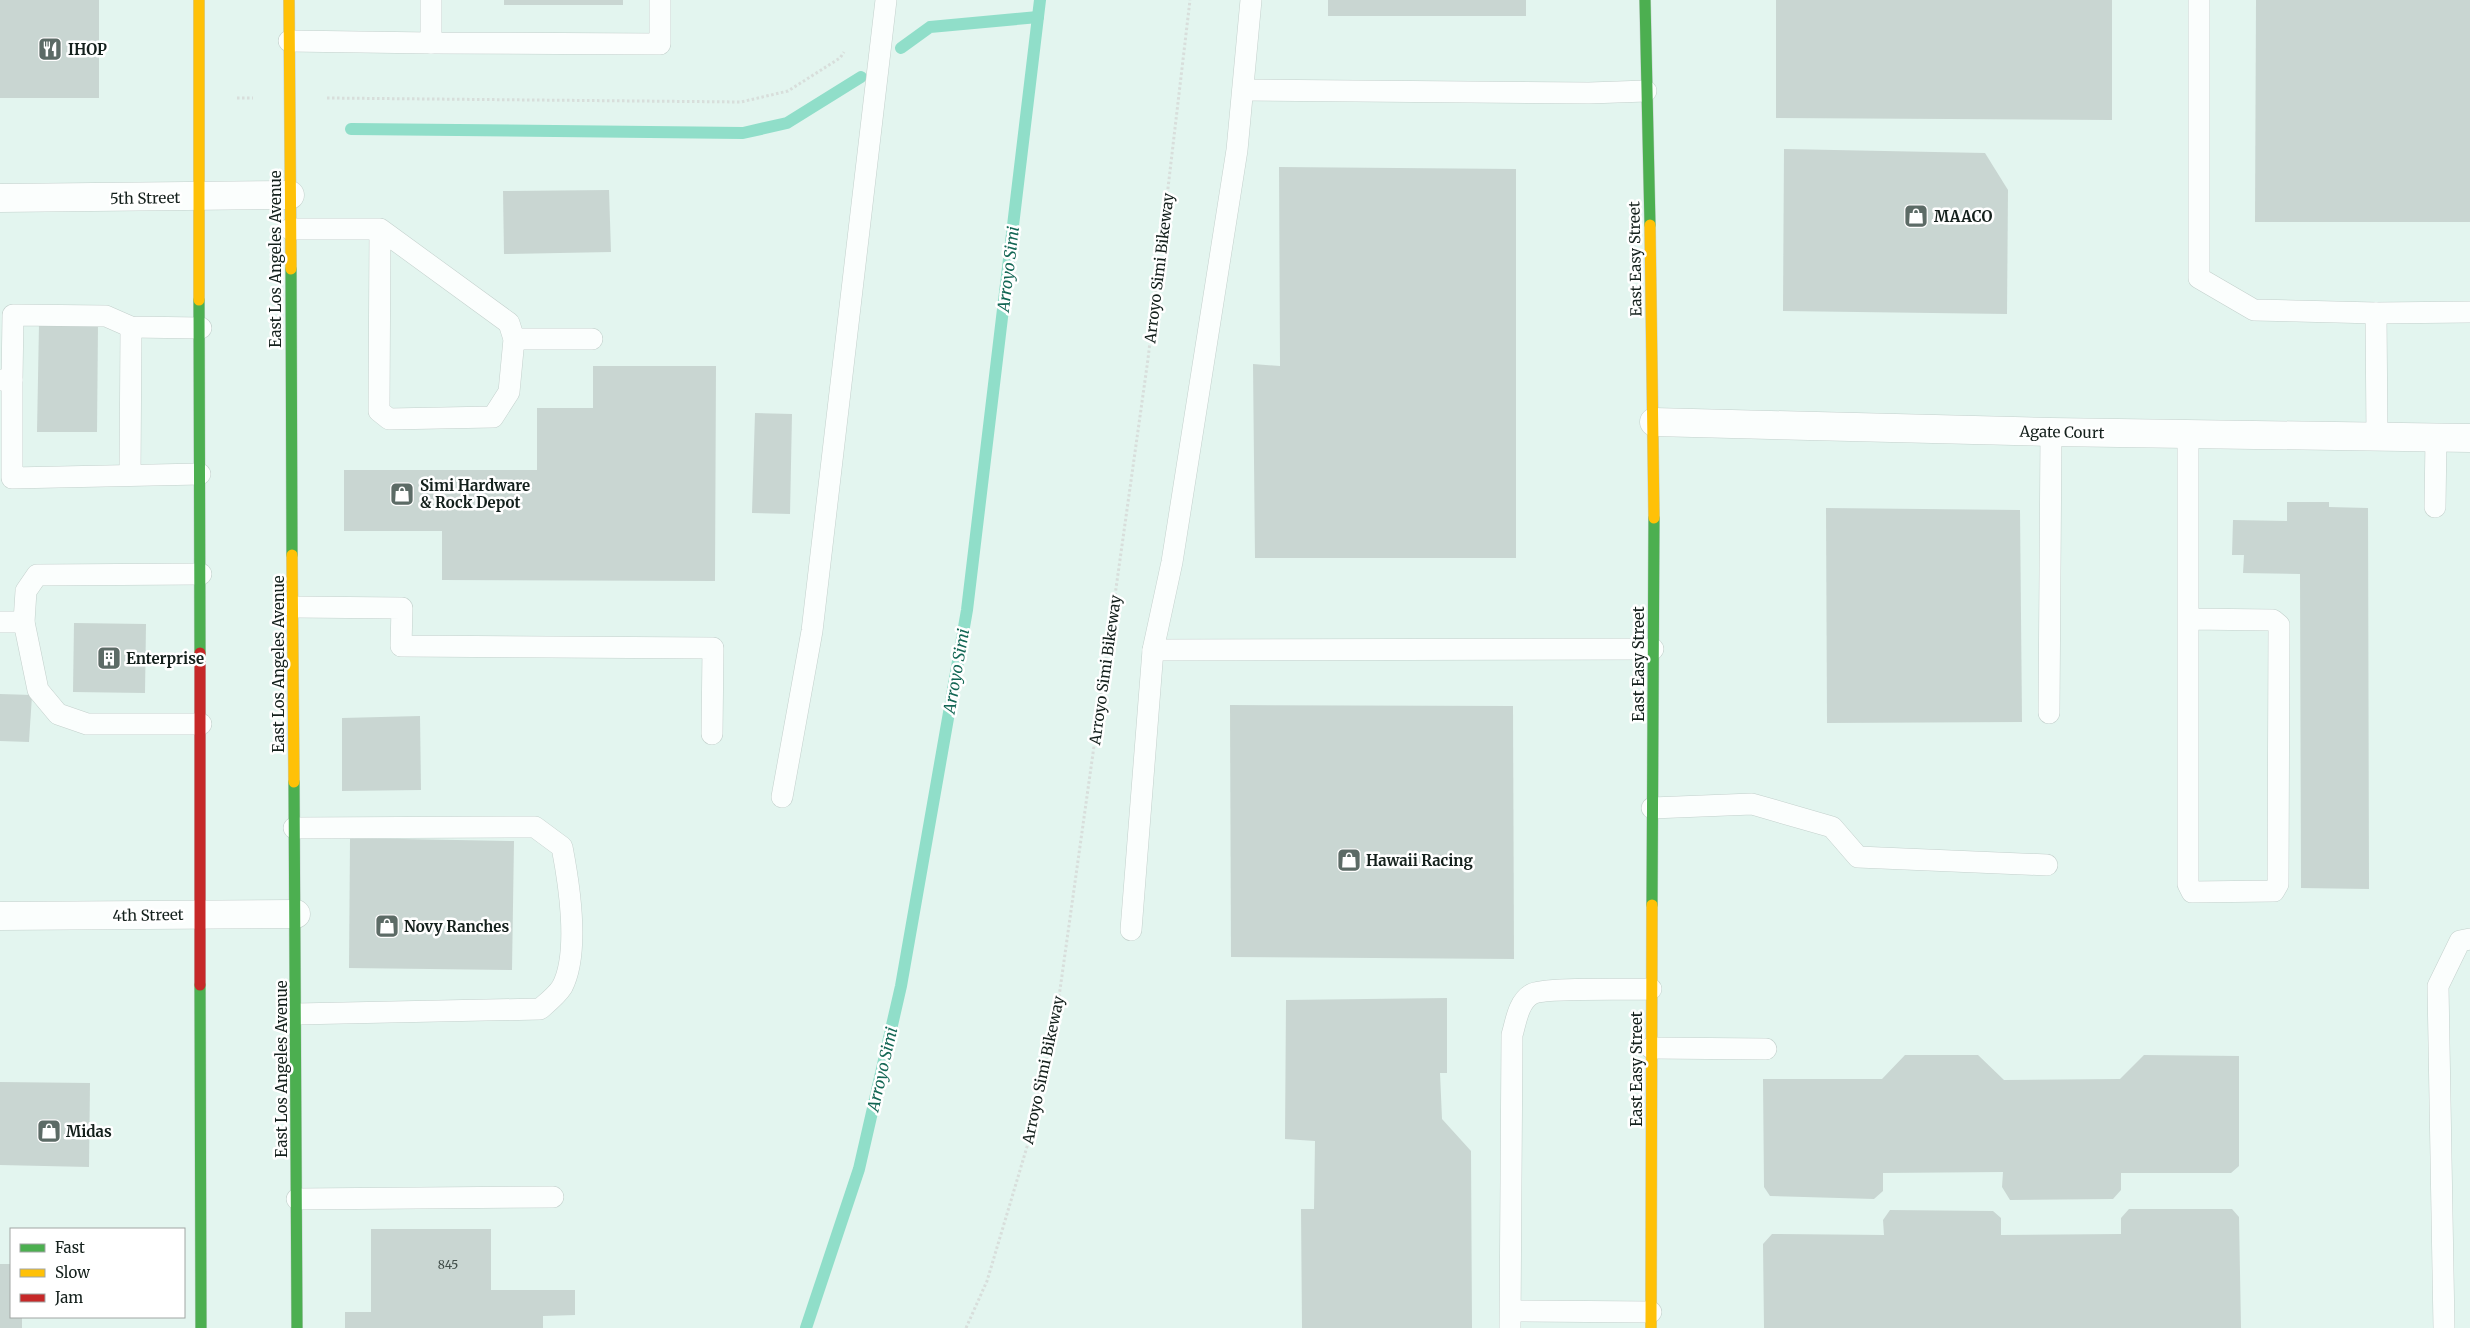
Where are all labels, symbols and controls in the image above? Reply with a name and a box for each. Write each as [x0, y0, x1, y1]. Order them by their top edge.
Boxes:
restaurant icon: IHOP [37, 36, 63, 62]
place label: IHOP [68, 40, 107, 59]
street label: East Los Angeles Avenue [266, 170, 285, 348]
street label: 5th Street [110, 188, 181, 208]
street label: Arroyo Simi Bikeway [1140, 192, 1178, 345]
street label: East Easy Street [1624, 201, 1646, 317]
shop icon: MAACO [1903, 203, 1929, 229]
place label: MAACO [1934, 207, 1992, 226]
water label: Arroyo Simi [993, 225, 1023, 315]
street label: Agate Court [2018, 422, 2105, 442]
place label: Simi Hardware & Rock Depot [420, 476, 530, 512]
shop icon: Simi Hardware & Rock Depot [389, 481, 415, 507]
street label: East Los Angeles Avenue [269, 575, 288, 753]
street label: Arroyo Simi Bikeway [1085, 594, 1125, 747]
street label: East Easy Street [1629, 606, 1648, 722]
water label: Arroyo Simi [938, 627, 973, 717]
building icon: Enterprise [96, 645, 122, 671]
place label: Enterprise [126, 649, 204, 668]
shop icon: Hawaii Racing [1336, 847, 1362, 873]
place label: Hawaii Racing [1366, 851, 1473, 870]
street label: 4th Street [112, 905, 184, 925]
shop icon: Novy Ranches [374, 913, 400, 939]
place label: Novy Ranches [404, 917, 509, 936]
street label: East Los Angeles Avenue [272, 980, 291, 1158]
street label: Arroyo Simi Bikeway [1018, 994, 1068, 1147]
street label: East Easy Street [1627, 1011, 1646, 1127]
water label: Arroyo Simi [862, 1025, 901, 1115]
shop icon: Midas [36, 1118, 62, 1144]
place label: Midas [66, 1122, 112, 1141]
legend [10, 1228, 185, 1318]
text: Fast [55, 1238, 85, 1257]
house number: 845 [438, 1257, 458, 1272]
text: Slow [55, 1263, 90, 1282]
text: Jam [54, 1288, 83, 1307]

